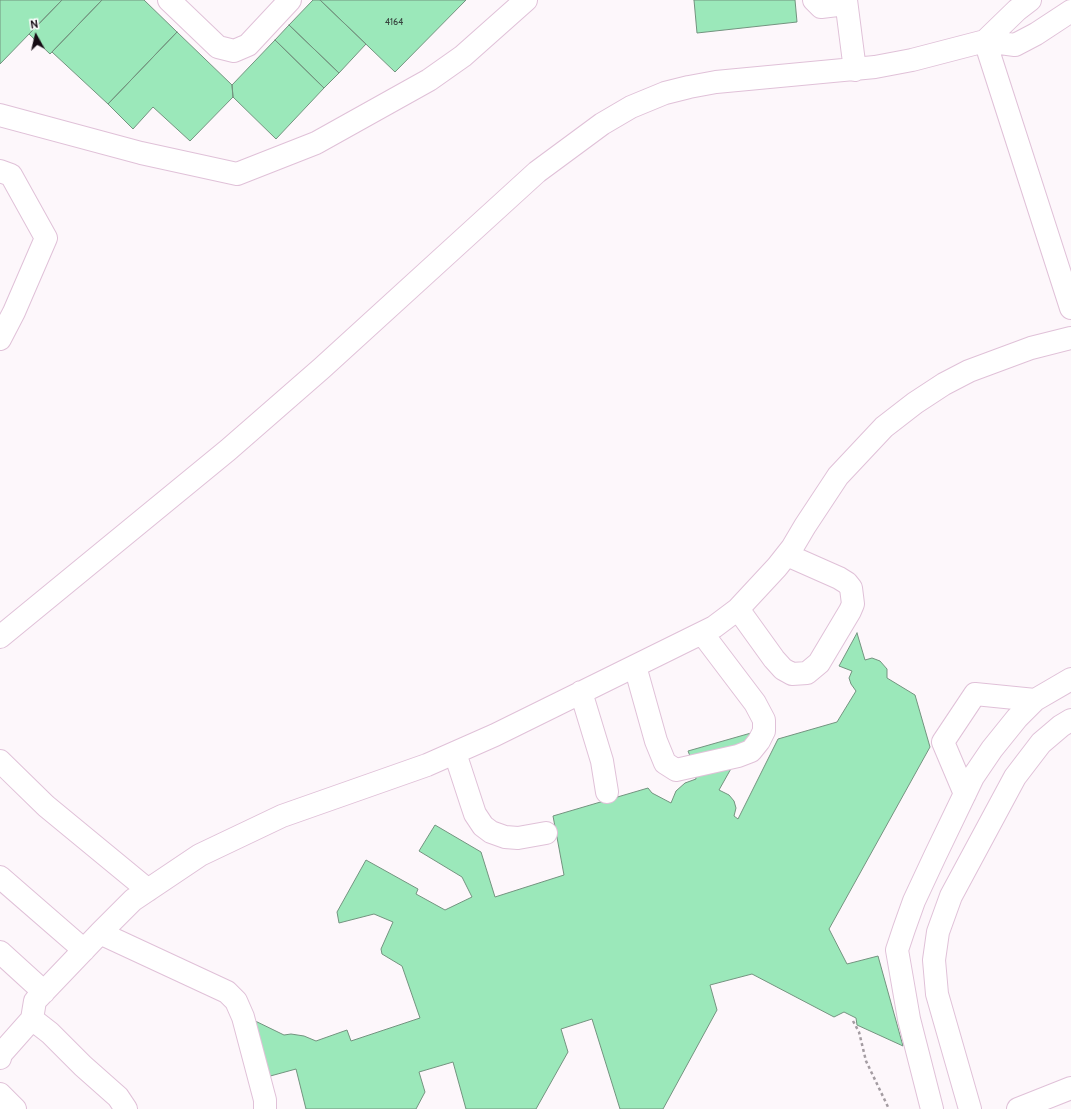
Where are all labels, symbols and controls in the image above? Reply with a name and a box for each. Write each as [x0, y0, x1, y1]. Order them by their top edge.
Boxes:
north arrow [16, 16, 56, 56]
text: N [30, 17, 39, 32]
house number: 4164 [385, 17, 403, 27]

